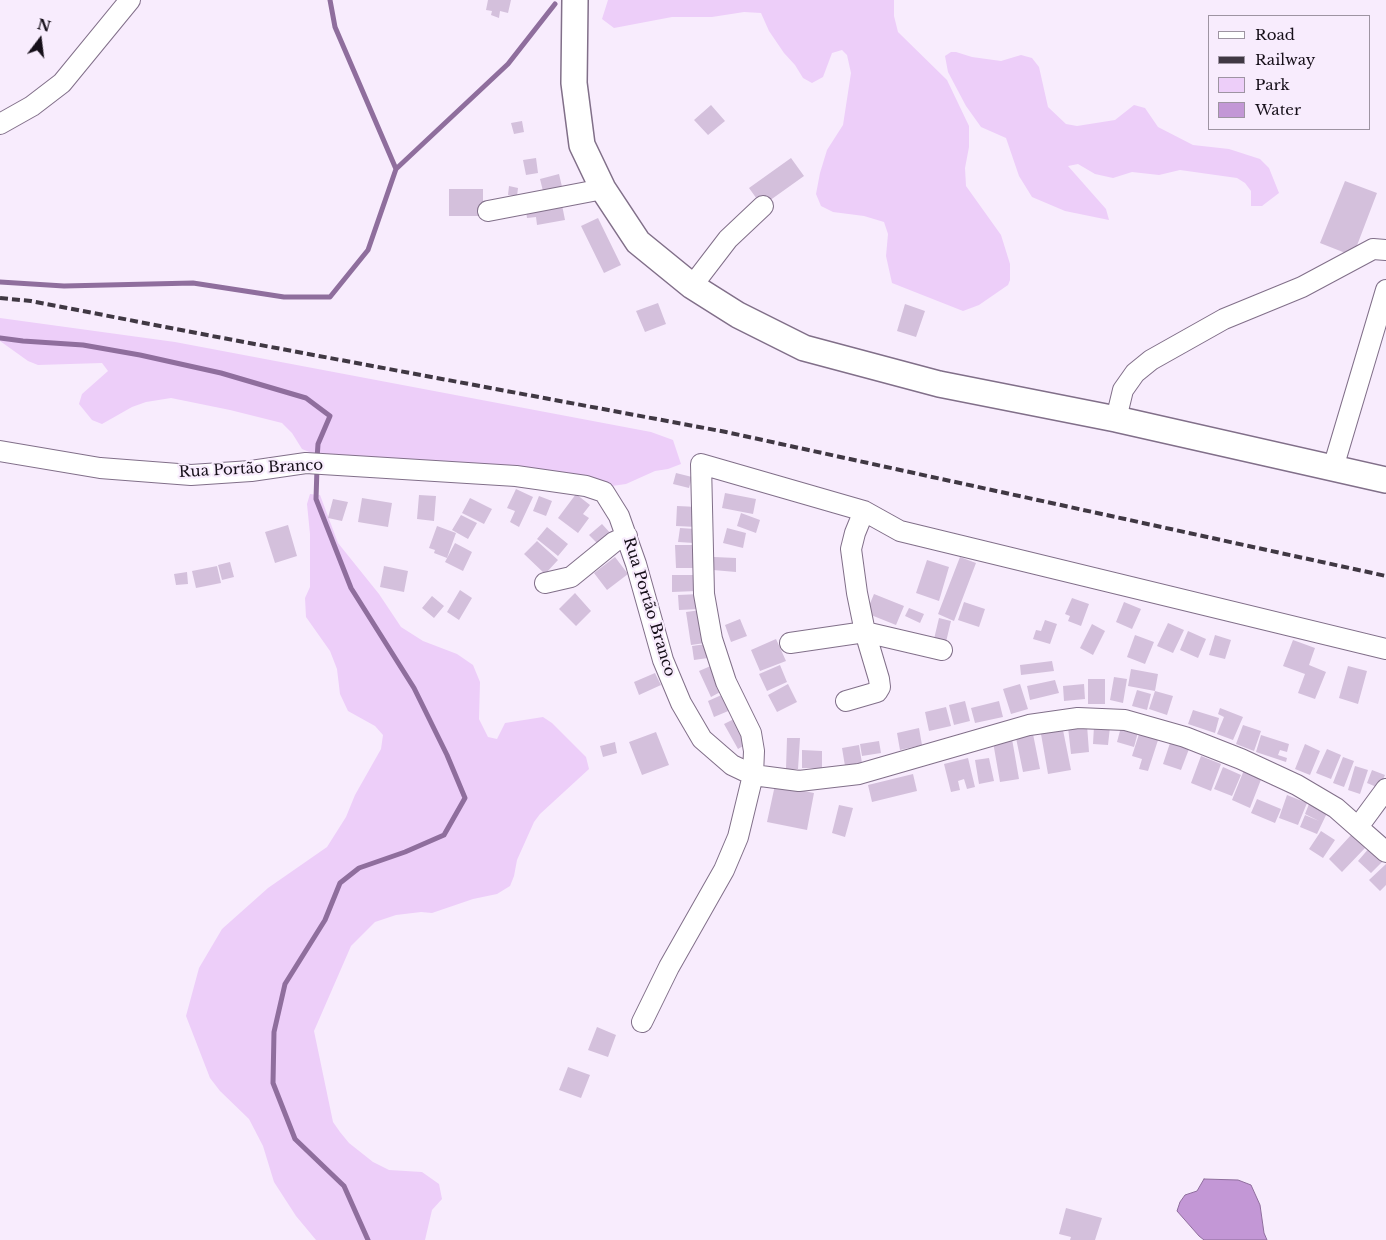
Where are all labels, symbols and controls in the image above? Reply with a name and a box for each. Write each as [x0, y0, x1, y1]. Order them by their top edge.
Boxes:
north arrow [15, 15, 65, 65]
text: N [35, 15, 53, 36]
legend [1208, 15, 1371, 130]
text: Road [1255, 25, 1295, 44]
text: Railway [1255, 50, 1315, 69]
text: Park [1255, 75, 1290, 94]
text: Water [1255, 100, 1301, 119]
street label: Rua Portão Branco [178, 456, 324, 482]
street label: Rua Portão Branco [619, 535, 679, 679]

